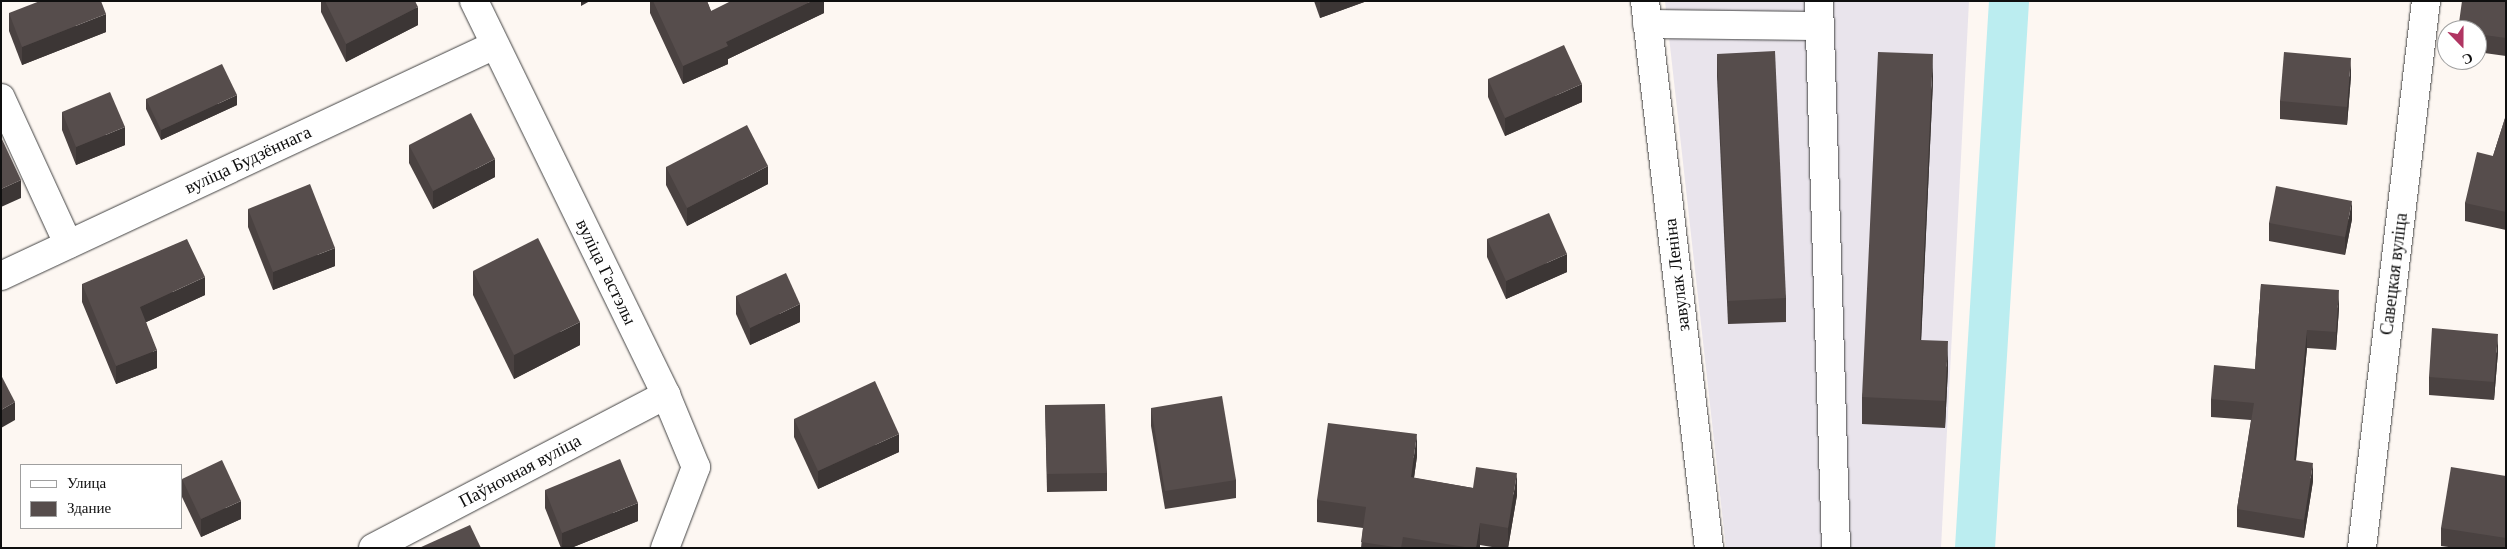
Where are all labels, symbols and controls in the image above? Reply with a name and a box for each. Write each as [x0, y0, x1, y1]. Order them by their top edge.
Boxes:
north arrow [2437, 20, 2487, 70]
text: С [2460, 50, 2475, 67]
street label: вуліца Будзённага [181, 121, 315, 199]
street label: Савецкая вуліца [2376, 212, 2412, 336]
street label: вуліца Гастэлы [571, 216, 641, 328]
street label: завулак Леніна [1659, 217, 1695, 333]
street label: Паўночная вуліца [455, 430, 585, 512]
legend [20, 464, 182, 529]
text: Улица [67, 475, 106, 491]
text: Здание [67, 500, 111, 516]

